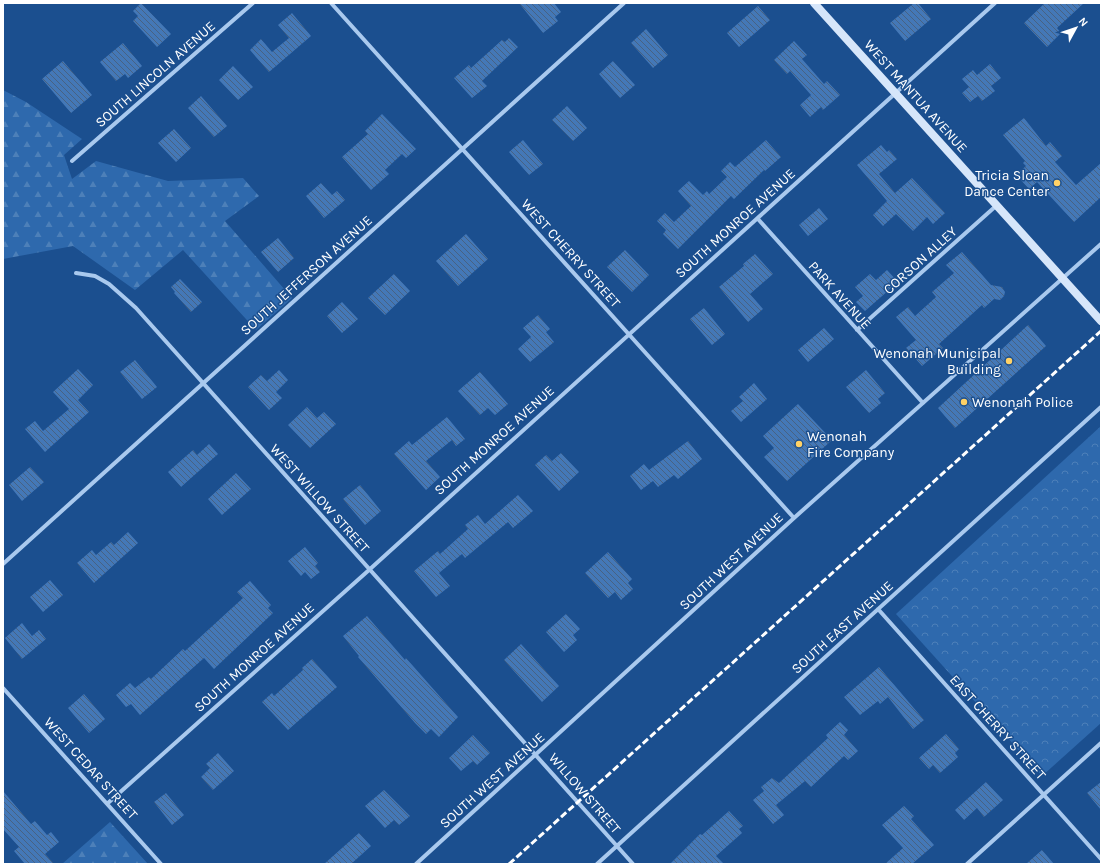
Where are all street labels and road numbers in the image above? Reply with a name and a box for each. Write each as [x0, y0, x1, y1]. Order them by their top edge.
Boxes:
street label: SOUTH LINCOLN AVENUE [92, 18, 219, 131]
street label: WEST MANTUA AVENUE [860, 36, 971, 156]
street label: SOUTH MONROE AVENUE [672, 165, 799, 282]
street label: WEST CHERRY STREET [517, 196, 624, 311]
street label: SOUTH JEFFERSON AVENUE [237, 212, 376, 339]
street label: CORSON ALLEY [880, 223, 961, 298]
street label: PARK AVENUE [805, 258, 875, 333]
street label: SOUTH MONROE AVENUE [431, 382, 558, 499]
street label: WEST WILLOW STREET [266, 440, 373, 556]
street label: SOUTH WEST AVENUE [676, 509, 787, 614]
street label: SOUTH EAST AVENUE [788, 577, 897, 678]
street label: SOUTH MONROE AVENUE [191, 599, 318, 716]
street label: EAST CHERRY STREET [946, 671, 1049, 783]
street label: WEST CEDAR STREET [40, 714, 141, 823]
street label: SOUTH WEST AVENUE [436, 729, 548, 832]
street label: WILLOW STREET [545, 750, 624, 837]

